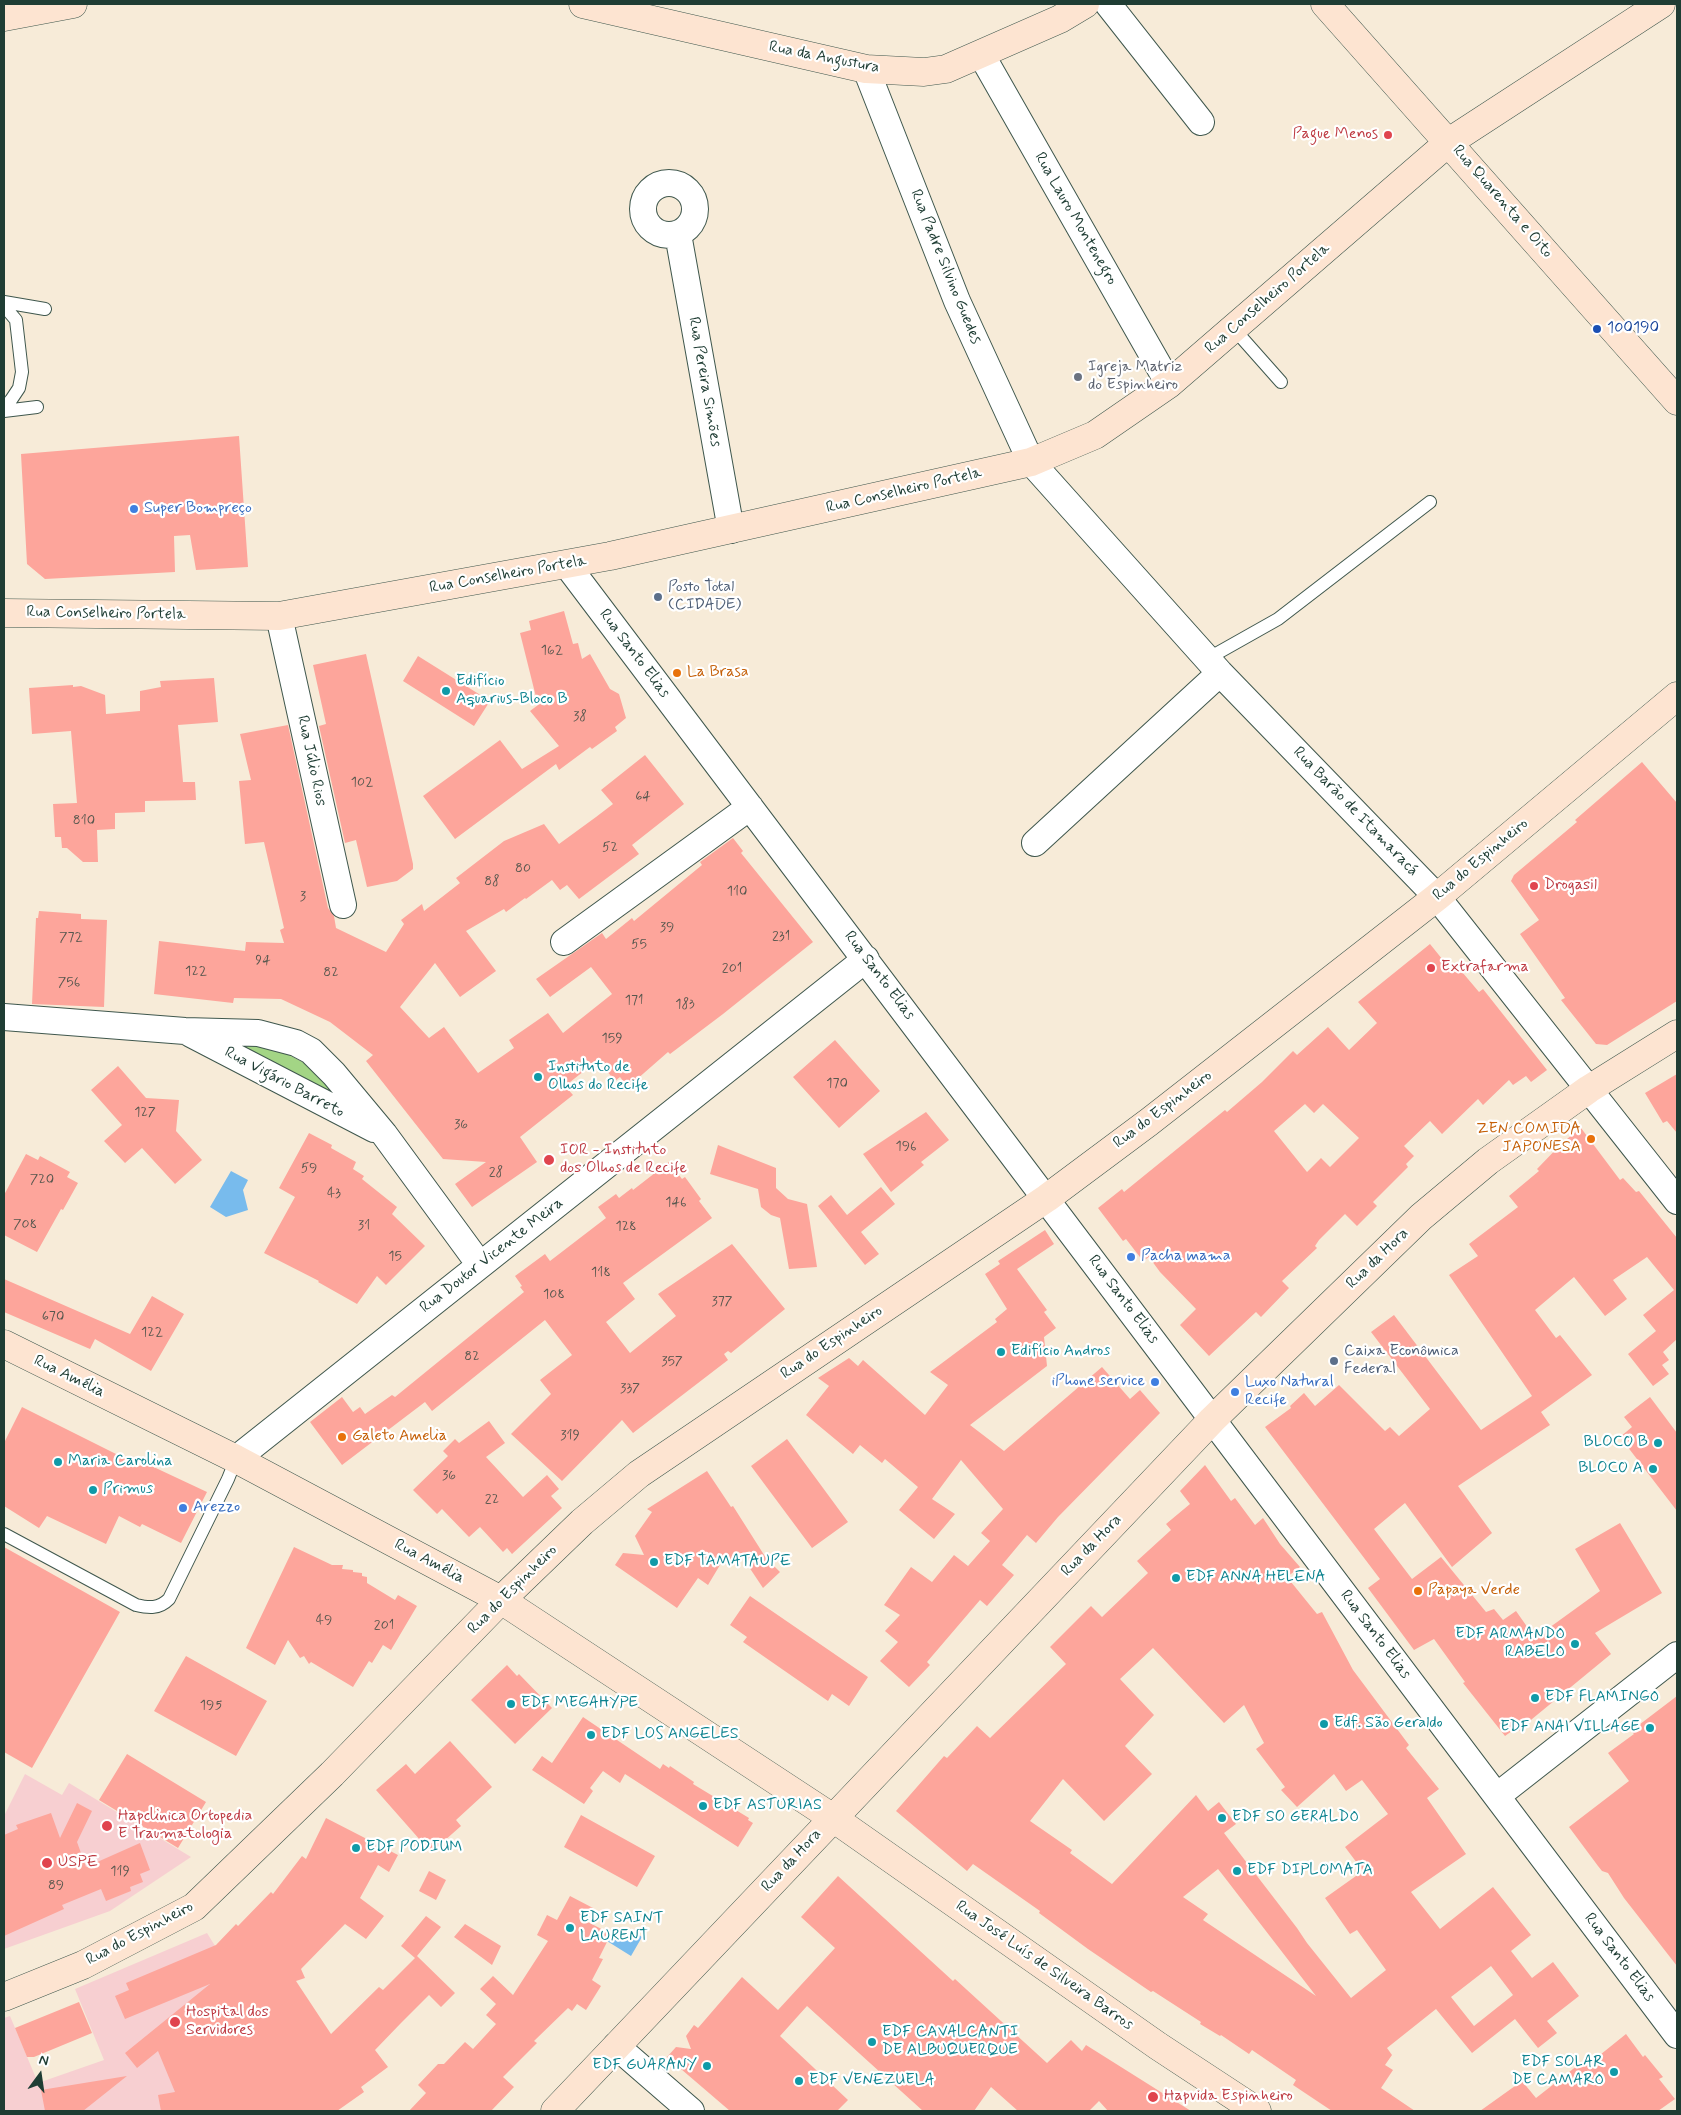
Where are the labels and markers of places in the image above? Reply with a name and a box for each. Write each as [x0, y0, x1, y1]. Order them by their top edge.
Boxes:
place label: Pague Menos [1293, 125, 1378, 145]
marker: Pague Menos [1382, 129, 1394, 141]
place label: 100190 [1607, 319, 1659, 339]
marker: 100190 [1591, 323, 1603, 335]
place label: Igreja Matriz do Espinheiro [1088, 358, 1182, 396]
marker: Igreja Matriz do Espinheiro [1072, 371, 1084, 383]
place label: Super Bompreço [144, 499, 252, 519]
marker: Super Bompreço [128, 503, 140, 515]
place label: Posto Total (CIDADE) [668, 578, 741, 616]
marker: Posto Total (CIDADE) [652, 591, 664, 603]
place label: La Brasa [687, 663, 749, 683]
marker: La Brasa [671, 667, 683, 679]
place label: Edifício Aquarius-Bloco B [456, 672, 568, 710]
marker: Edifício Aquarius-Bloco B [440, 685, 452, 697]
place label: Drogasil [1544, 876, 1597, 896]
marker: Drogasil [1528, 880, 1540, 892]
place label: Extrafarma [1441, 958, 1529, 978]
marker: Extrafarma [1425, 962, 1437, 974]
place label: Instituto de Olhos do Recife [548, 1058, 648, 1096]
marker: Instituto de Olhos do Recife [532, 1071, 544, 1083]
place label: ZEN COMIDA JAPONESA [1476, 1120, 1581, 1158]
marker: ZEN COMIDA JAPONESA [1585, 1133, 1597, 1145]
place label: IOR - Instituto dos Olhos de Recife [560, 1141, 687, 1179]
marker: IOR - Instituto dos Olhos de Recife [542, 1153, 556, 1167]
place label: Pacha mama [1141, 1247, 1231, 1267]
marker: Pacha mama [1125, 1251, 1137, 1263]
place label: Edifício Andros [1011, 1342, 1110, 1362]
place label: Caixa Econômica Federal [1344, 1342, 1459, 1380]
marker: Edifício Andros [995, 1346, 1007, 1358]
marker: Caixa Econômica Federal [1328, 1355, 1340, 1367]
place label: iPhone service [1051, 1372, 1145, 1392]
place label: Luxo Natural Recife [1245, 1373, 1334, 1411]
marker: iPhone service [1149, 1376, 1161, 1388]
marker: Luxo Natural Recife [1229, 1386, 1241, 1398]
place label: Galeto Amelia [352, 1427, 447, 1447]
marker: Galeto Amelia [336, 1431, 348, 1443]
place label: BLOCO B [1584, 1433, 1648, 1453]
marker: BLOCO B [1652, 1437, 1664, 1449]
place label: Maria Carolina [68, 1452, 173, 1472]
marker: Maria Carolina [52, 1456, 64, 1468]
place label: BLOCO A [1578, 1459, 1643, 1479]
marker: BLOCO A [1647, 1463, 1659, 1475]
place label: Primus [103, 1480, 153, 1500]
marker: Primus [87, 1484, 99, 1496]
place label: Arezzo [193, 1498, 240, 1518]
marker: Arezzo [177, 1502, 189, 1514]
place label: EDF TAMATAUPE [664, 1552, 791, 1572]
marker: EDF TAMATAUPE [648, 1556, 660, 1568]
place label: EDF ANNA HELENA [1186, 1568, 1326, 1588]
marker: EDF ANNA HELENA [1170, 1572, 1182, 1584]
place label: Papaya Verde [1428, 1581, 1520, 1601]
marker: Papaya Verde [1412, 1585, 1424, 1597]
place label: EDF ARMANDO RABELO [1455, 1625, 1565, 1663]
marker: EDF ARMANDO RABELO [1569, 1638, 1581, 1650]
place label: EDF FLAMINGO [1545, 1688, 1659, 1708]
marker: EDF FLAMINGO [1529, 1692, 1541, 1704]
place label: EDF MEGAHYPE [521, 1694, 638, 1714]
marker: EDF MEGAHYPE [505, 1698, 517, 1710]
place label: Edf. São Geraldo [1334, 1714, 1443, 1734]
marker: Edf. São Geraldo [1318, 1718, 1330, 1730]
place label: EDF ANAI VILLAGE [1500, 1718, 1640, 1738]
marker: EDF ANAI VILLAGE [1644, 1722, 1656, 1734]
place label: EDF LOS ANGELES [601, 1725, 739, 1745]
marker: EDF LOS ANGELES [585, 1729, 597, 1741]
place label: EDF ASTURIAS [713, 1796, 822, 1816]
marker: EDF ASTURIAS [697, 1800, 709, 1812]
place label: Hapclinica Ortopedia E Traumatologia [118, 1807, 252, 1845]
place label: EDF SO GERALDO [1232, 1808, 1359, 1828]
marker: EDF SO GERALDO [1216, 1812, 1228, 1824]
marker: Hapclinica Ortopedia E Traumatologia [100, 1819, 114, 1833]
place label: EDF PODIUM [366, 1838, 463, 1858]
marker: EDF PODIUM [350, 1842, 362, 1854]
place label: USPE [58, 1853, 98, 1873]
marker: USPE [40, 1856, 54, 1870]
place label: EDF DIPLOMATA [1247, 1861, 1373, 1881]
marker: EDF DIPLOMATA [1231, 1865, 1243, 1877]
place label: EDF SAINT LAURENT [580, 1909, 664, 1947]
marker: EDF SAINT LAURENT [564, 1922, 576, 1934]
place label: Hospital dos Servidores [186, 2003, 269, 2041]
marker: Hospital dos Servidores [168, 2015, 182, 2029]
place label: EDF CAVALCANTI DE ALBUQUERQUE [882, 2023, 1018, 2061]
marker: EDF CAVALCANTI DE ALBUQUERQUE [866, 2036, 878, 2048]
place label: EDF SOLAR DE CAMARO [1512, 2053, 1604, 2091]
place label: EDF GUARANY [592, 2056, 697, 2076]
marker: EDF GUARANY [701, 2060, 713, 2072]
marker: EDF SOLAR DE CAMARO [1608, 2066, 1620, 2078]
place label: EDF VENEZUELA [809, 2071, 935, 2091]
marker: EDF VENEZUELA [793, 2075, 805, 2087]
place label: Hapvida Espinheiro [1164, 2087, 1293, 2107]
marker: Hapvida Espinheiro [1146, 2090, 1160, 2104]

